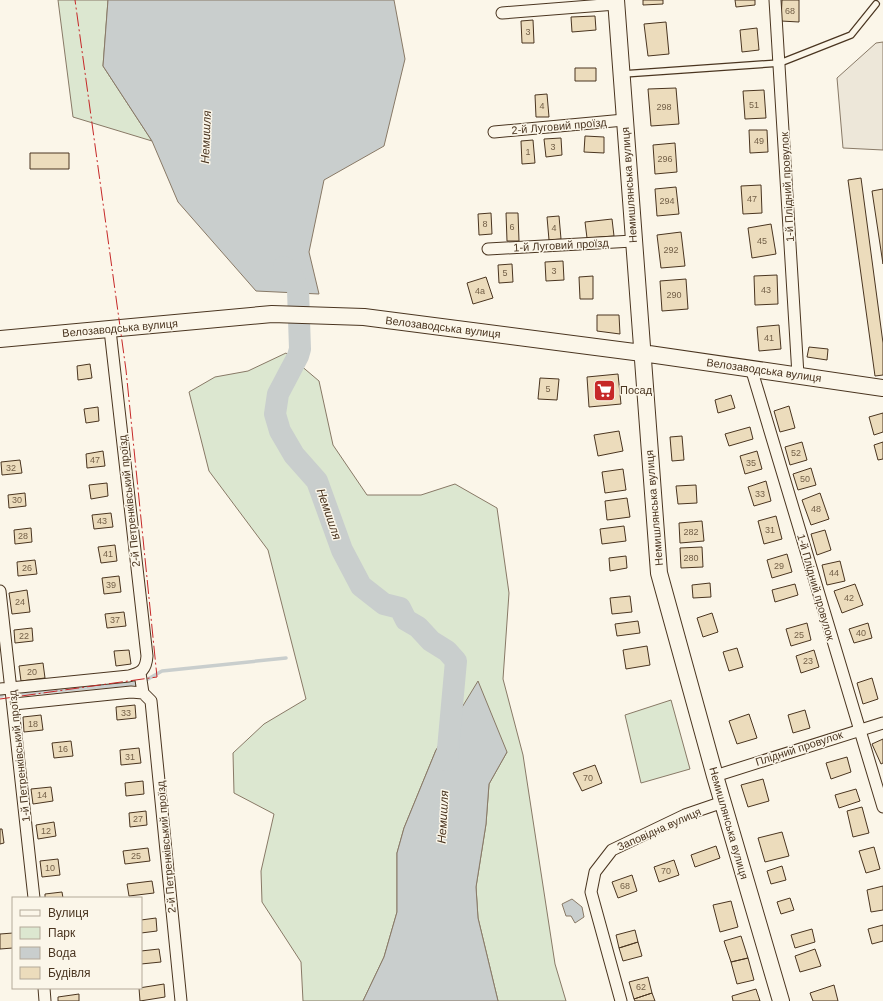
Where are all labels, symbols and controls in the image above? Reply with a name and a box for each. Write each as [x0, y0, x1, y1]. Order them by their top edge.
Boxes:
house number: 68 [785, 6, 795, 16]
house number: 3 [525, 27, 531, 37]
house number: 51 [749, 100, 759, 110]
house number: 4 [539, 101, 545, 111]
house number: 298 [656, 102, 672, 112]
water label: Немишля [198, 110, 214, 164]
street label: 2-й Луговий проїзд [511, 116, 608, 136]
street label: Немишлянська вулиця [619, 127, 639, 243]
street label: 1-й Плідний провулок [778, 132, 796, 242]
house number: 49 [754, 136, 764, 146]
house number: 3 [550, 142, 556, 152]
house number: 1 [525, 147, 531, 157]
house number: 296 [657, 154, 673, 164]
house number: 47 [747, 194, 757, 204]
house number: 294 [659, 196, 675, 206]
house number: 8 [482, 219, 488, 229]
house number: 6 [509, 222, 515, 232]
house number: 4 [551, 223, 557, 233]
street label: 1-й Луговий проїзд [513, 236, 610, 253]
house number: 45 [757, 236, 767, 246]
house number: 292 [663, 245, 679, 255]
house number: 3 [551, 266, 557, 276]
house number: 5 [502, 268, 508, 278]
house number: 43 [761, 285, 771, 295]
house number: 4а [475, 286, 485, 296]
house number: 290 [666, 290, 682, 300]
street label: Велозаводська вулиця [385, 314, 501, 340]
street label: Велозаводська вулиця [62, 317, 178, 339]
house number: 41 [764, 333, 774, 343]
street label: Велозаводська вулиця [706, 356, 822, 384]
supermarket icon: Посад [591, 377, 617, 403]
house number: 5 [545, 384, 551, 394]
place label: Посад [620, 384, 653, 396]
street label: 2-й Петренківський проїзд [116, 434, 142, 568]
house number: 52 [791, 448, 801, 458]
street label: Немишлянська вулиця [643, 450, 665, 566]
house number: 47 [90, 455, 100, 465]
house number: 35 [746, 458, 756, 468]
house number: 32 [6, 463, 16, 473]
house number: 50 [800, 474, 810, 484]
water label: Немишля [314, 487, 344, 542]
house number: 33 [755, 489, 765, 499]
house number: 30 [12, 495, 22, 505]
house number: 48 [811, 504, 821, 514]
house number: 43 [97, 516, 107, 526]
house number: 31 [765, 525, 775, 535]
house number: 282 [683, 527, 699, 537]
house number: 28 [18, 531, 28, 541]
street label: 1-й Плідний провулок [795, 532, 837, 642]
house number: 41 [103, 549, 113, 559]
house number: 280 [683, 553, 699, 563]
house number: 29 [774, 561, 784, 571]
house number: 26 [22, 563, 32, 573]
house number: 44 [829, 568, 839, 578]
house number: 39 [106, 580, 116, 590]
house number: 42 [844, 593, 854, 603]
house number: 24 [15, 597, 25, 607]
house number: 37 [110, 615, 120, 625]
house number: 40 [856, 628, 866, 638]
house number: 25 [794, 630, 804, 640]
house number: 22 [19, 631, 29, 641]
house number: 23 [803, 656, 813, 666]
house number: 20 [27, 667, 37, 677]
street label: 1-й Петренківський проїзд [6, 689, 32, 823]
house number: 33 [121, 708, 131, 718]
house number: 18 [28, 719, 38, 729]
street label: Плідний провулок [754, 728, 844, 768]
house number: 16 [58, 744, 68, 754]
house number: 31 [125, 752, 135, 762]
street label: Немишлянська вулиця [707, 766, 751, 881]
house number: 70 [583, 773, 593, 783]
street label: 2-й Петренківський проїзд [154, 780, 178, 914]
water label: Немишля [435, 789, 451, 844]
house number: 14 [37, 790, 47, 800]
street label: Заповідна вулиця [615, 805, 703, 853]
house number: 27 [133, 814, 143, 824]
house number: 12 [41, 826, 51, 836]
house number: 25 [131, 851, 141, 861]
house number: 10 [45, 863, 55, 873]
house number: 70 [661, 866, 671, 876]
house number: 68 [620, 881, 630, 891]
legend [12, 897, 142, 989]
text: Вулиця [48, 906, 89, 920]
text: Парк [48, 926, 76, 940]
text: Вода [48, 946, 76, 960]
text: Будівля [48, 966, 90, 980]
house number: 62 [636, 982, 646, 992]

